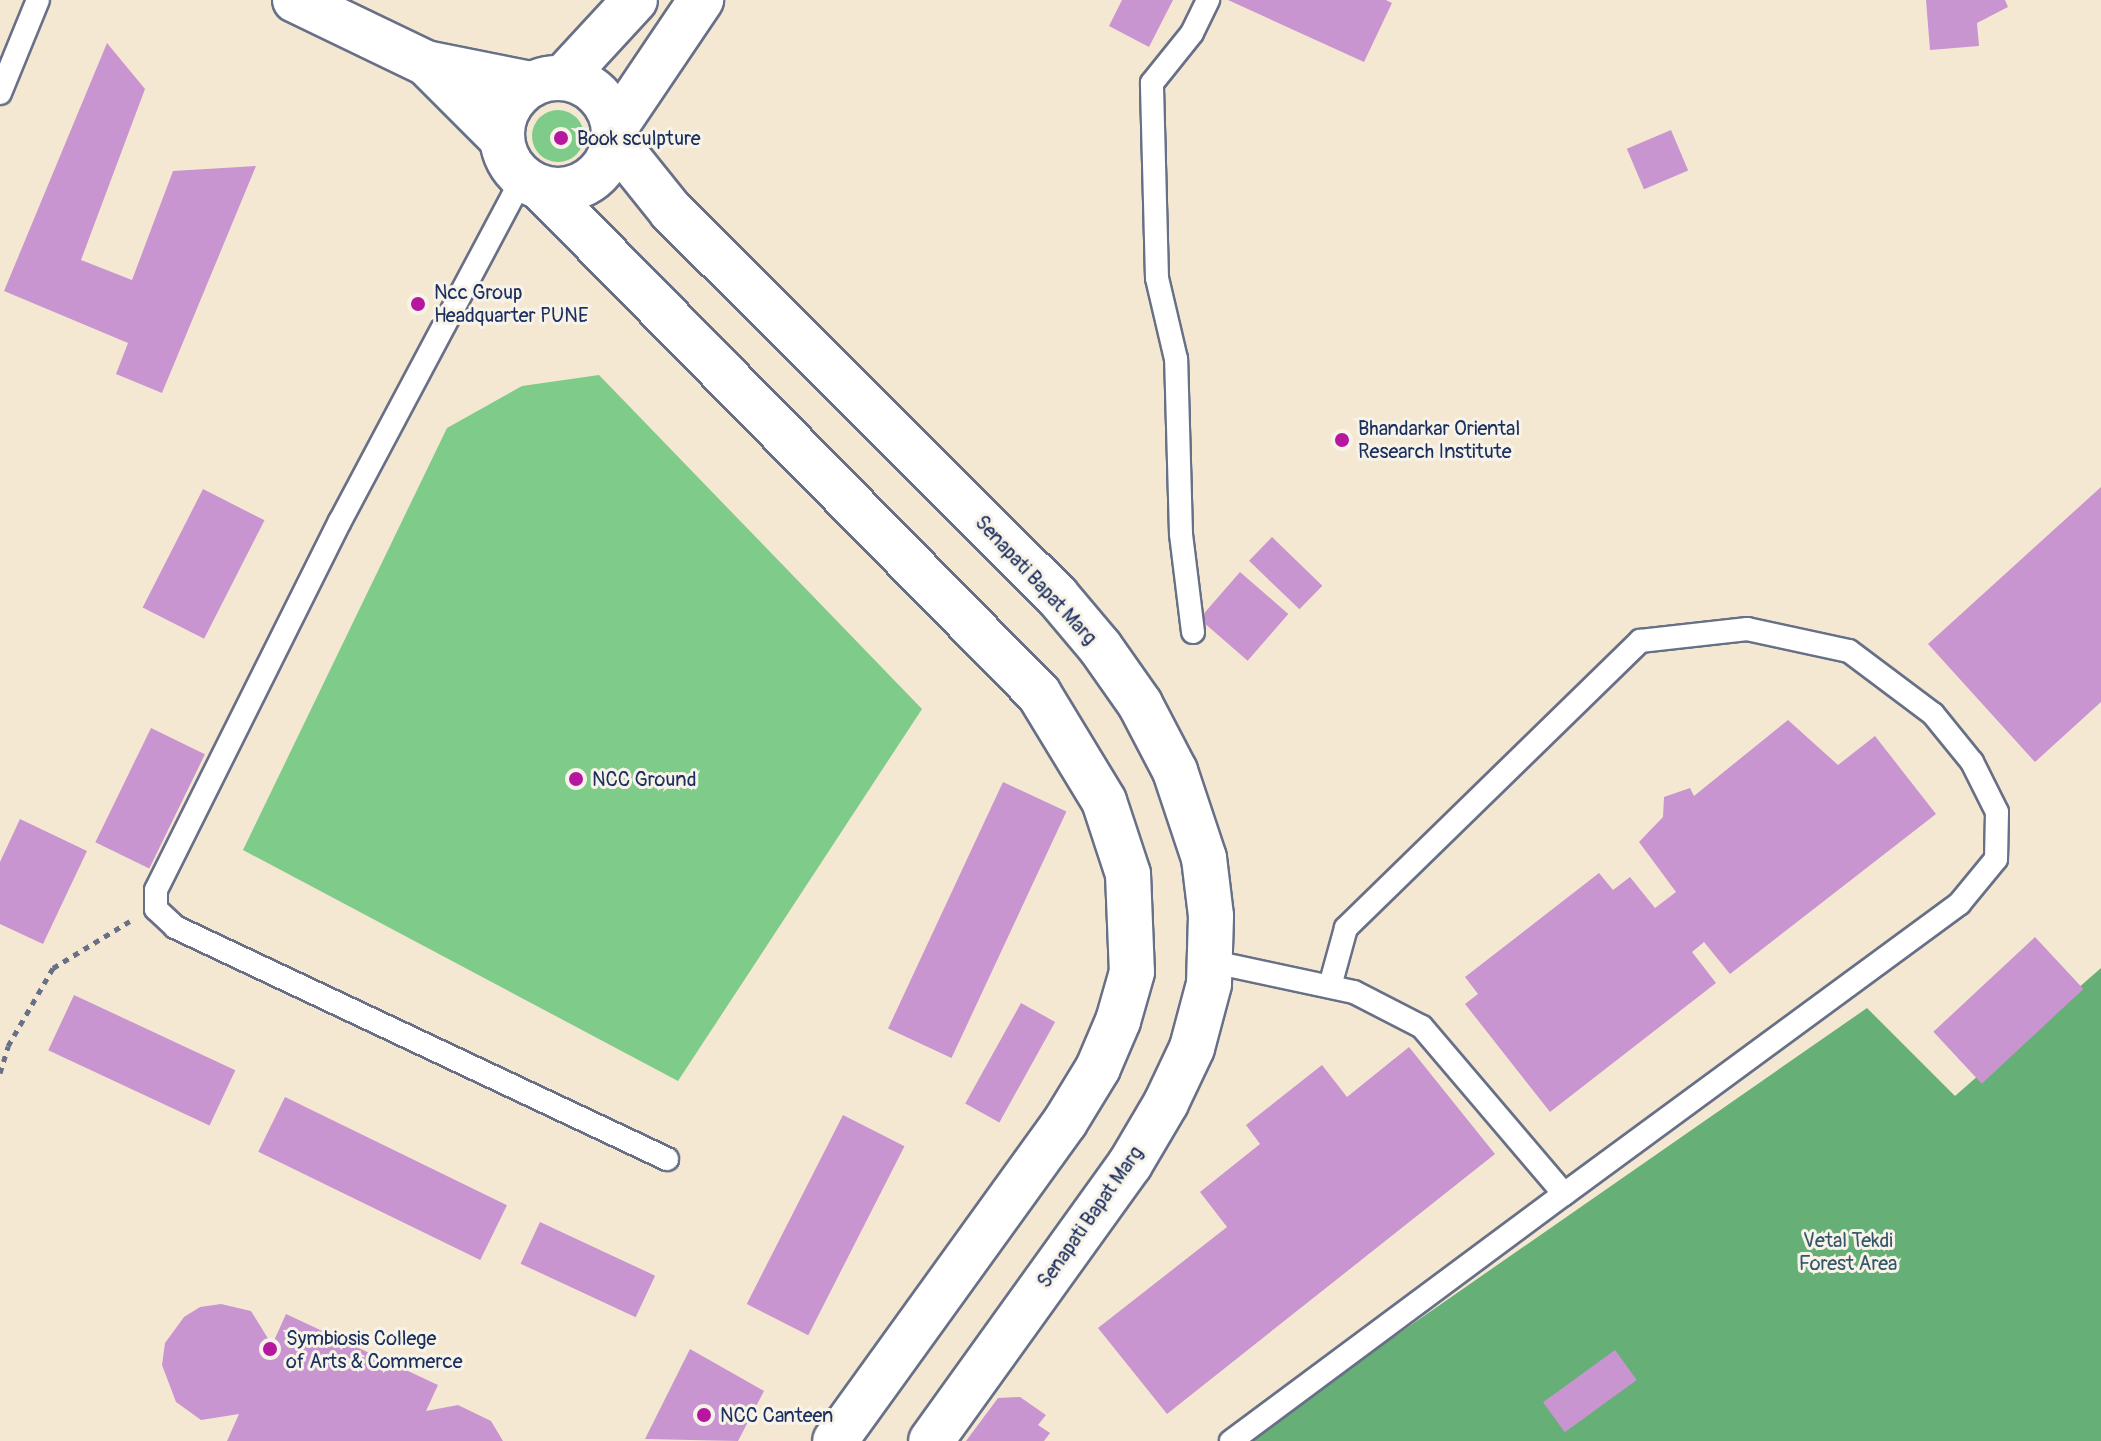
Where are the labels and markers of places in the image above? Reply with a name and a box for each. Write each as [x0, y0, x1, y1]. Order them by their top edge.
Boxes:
place label: Book sculpture [577, 126, 701, 150]
marker: Book sculpture [552, 129, 570, 147]
place label: Ncc Group Headquarter PUNE [434, 280, 588, 327]
marker: Ncc Group Headquarter PUNE [409, 295, 427, 313]
place label: Bhandarkar Oriental Research Institute [1358, 416, 1520, 463]
marker: Bhandarkar Oriental Research Institute [1333, 431, 1351, 449]
place label: NCC Ground [592, 767, 696, 791]
marker: NCC Ground [567, 770, 585, 788]
place label: Symbiosis College of Arts & Commerce [286, 1326, 463, 1373]
marker: Symbiosis College of Arts & Commerce [261, 1340, 279, 1358]
place label: NCC Canteen [720, 1403, 833, 1427]
marker: NCC Canteen [695, 1406, 713, 1424]

